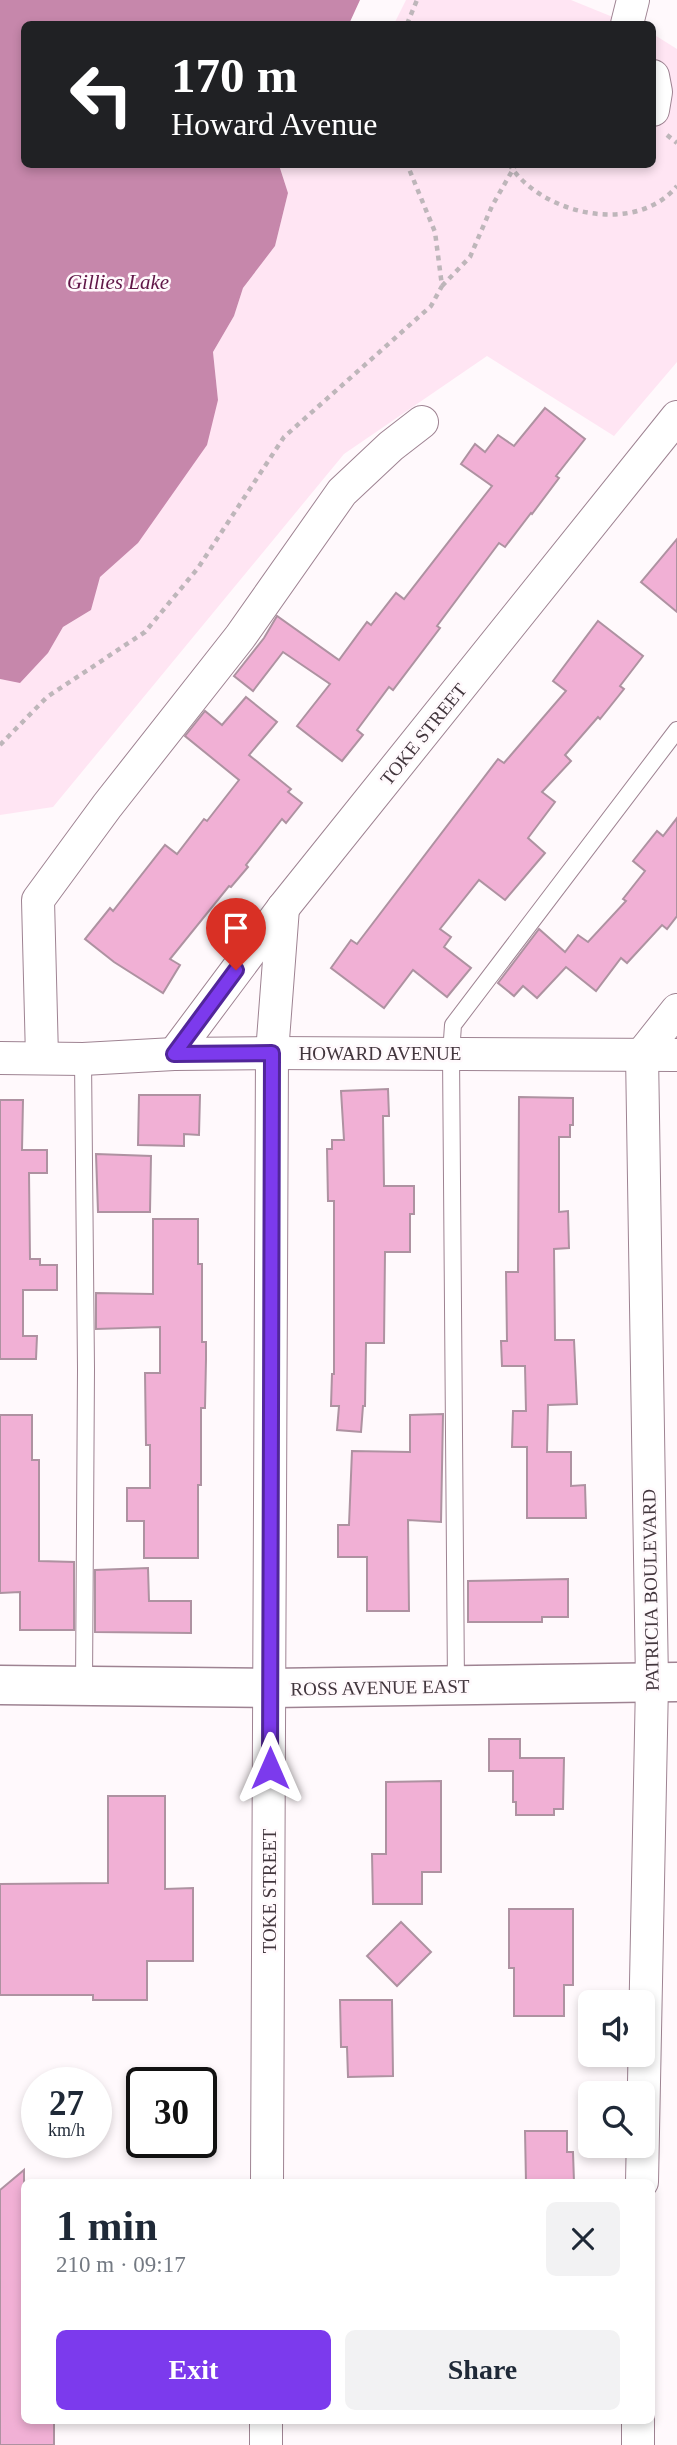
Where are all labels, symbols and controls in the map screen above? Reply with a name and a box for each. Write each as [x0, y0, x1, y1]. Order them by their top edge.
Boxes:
text: 170 m [171, 48, 298, 103]
icon: left [56, 49, 147, 140]
text: Howard Avenue [171, 106, 377, 142]
water label: Gillies Lake [67, 270, 169, 294]
street label: TOKE STREET [376, 679, 471, 789]
pin [206, 898, 266, 970]
icon: arrive [217, 909, 255, 947]
street label: HOWARD AVENUE [299, 1043, 461, 1064]
street label: PATRICIA BOULEVARD [638, 1489, 663, 1691]
street label: ROSS AVENUE EAST [290, 1675, 470, 1700]
position arrow [233, 1731, 307, 1805]
street label: TOKE STREET [259, 1828, 280, 1953]
map controls [578, 1990, 655, 2158]
button: sound [578, 1990, 655, 2067]
speed limit sign: 30 [126, 2067, 217, 2158]
button: search [578, 2081, 655, 2158]
text: 27 [49, 2084, 84, 2123]
text: km/h [48, 2120, 85, 2140]
button: close [546, 2202, 620, 2276]
text: 1 min [56, 2203, 158, 2249]
text: 210 m · 09:17 [56, 2252, 186, 2277]
button: Exit [56, 2330, 331, 2410]
button: Share [345, 2330, 620, 2410]

